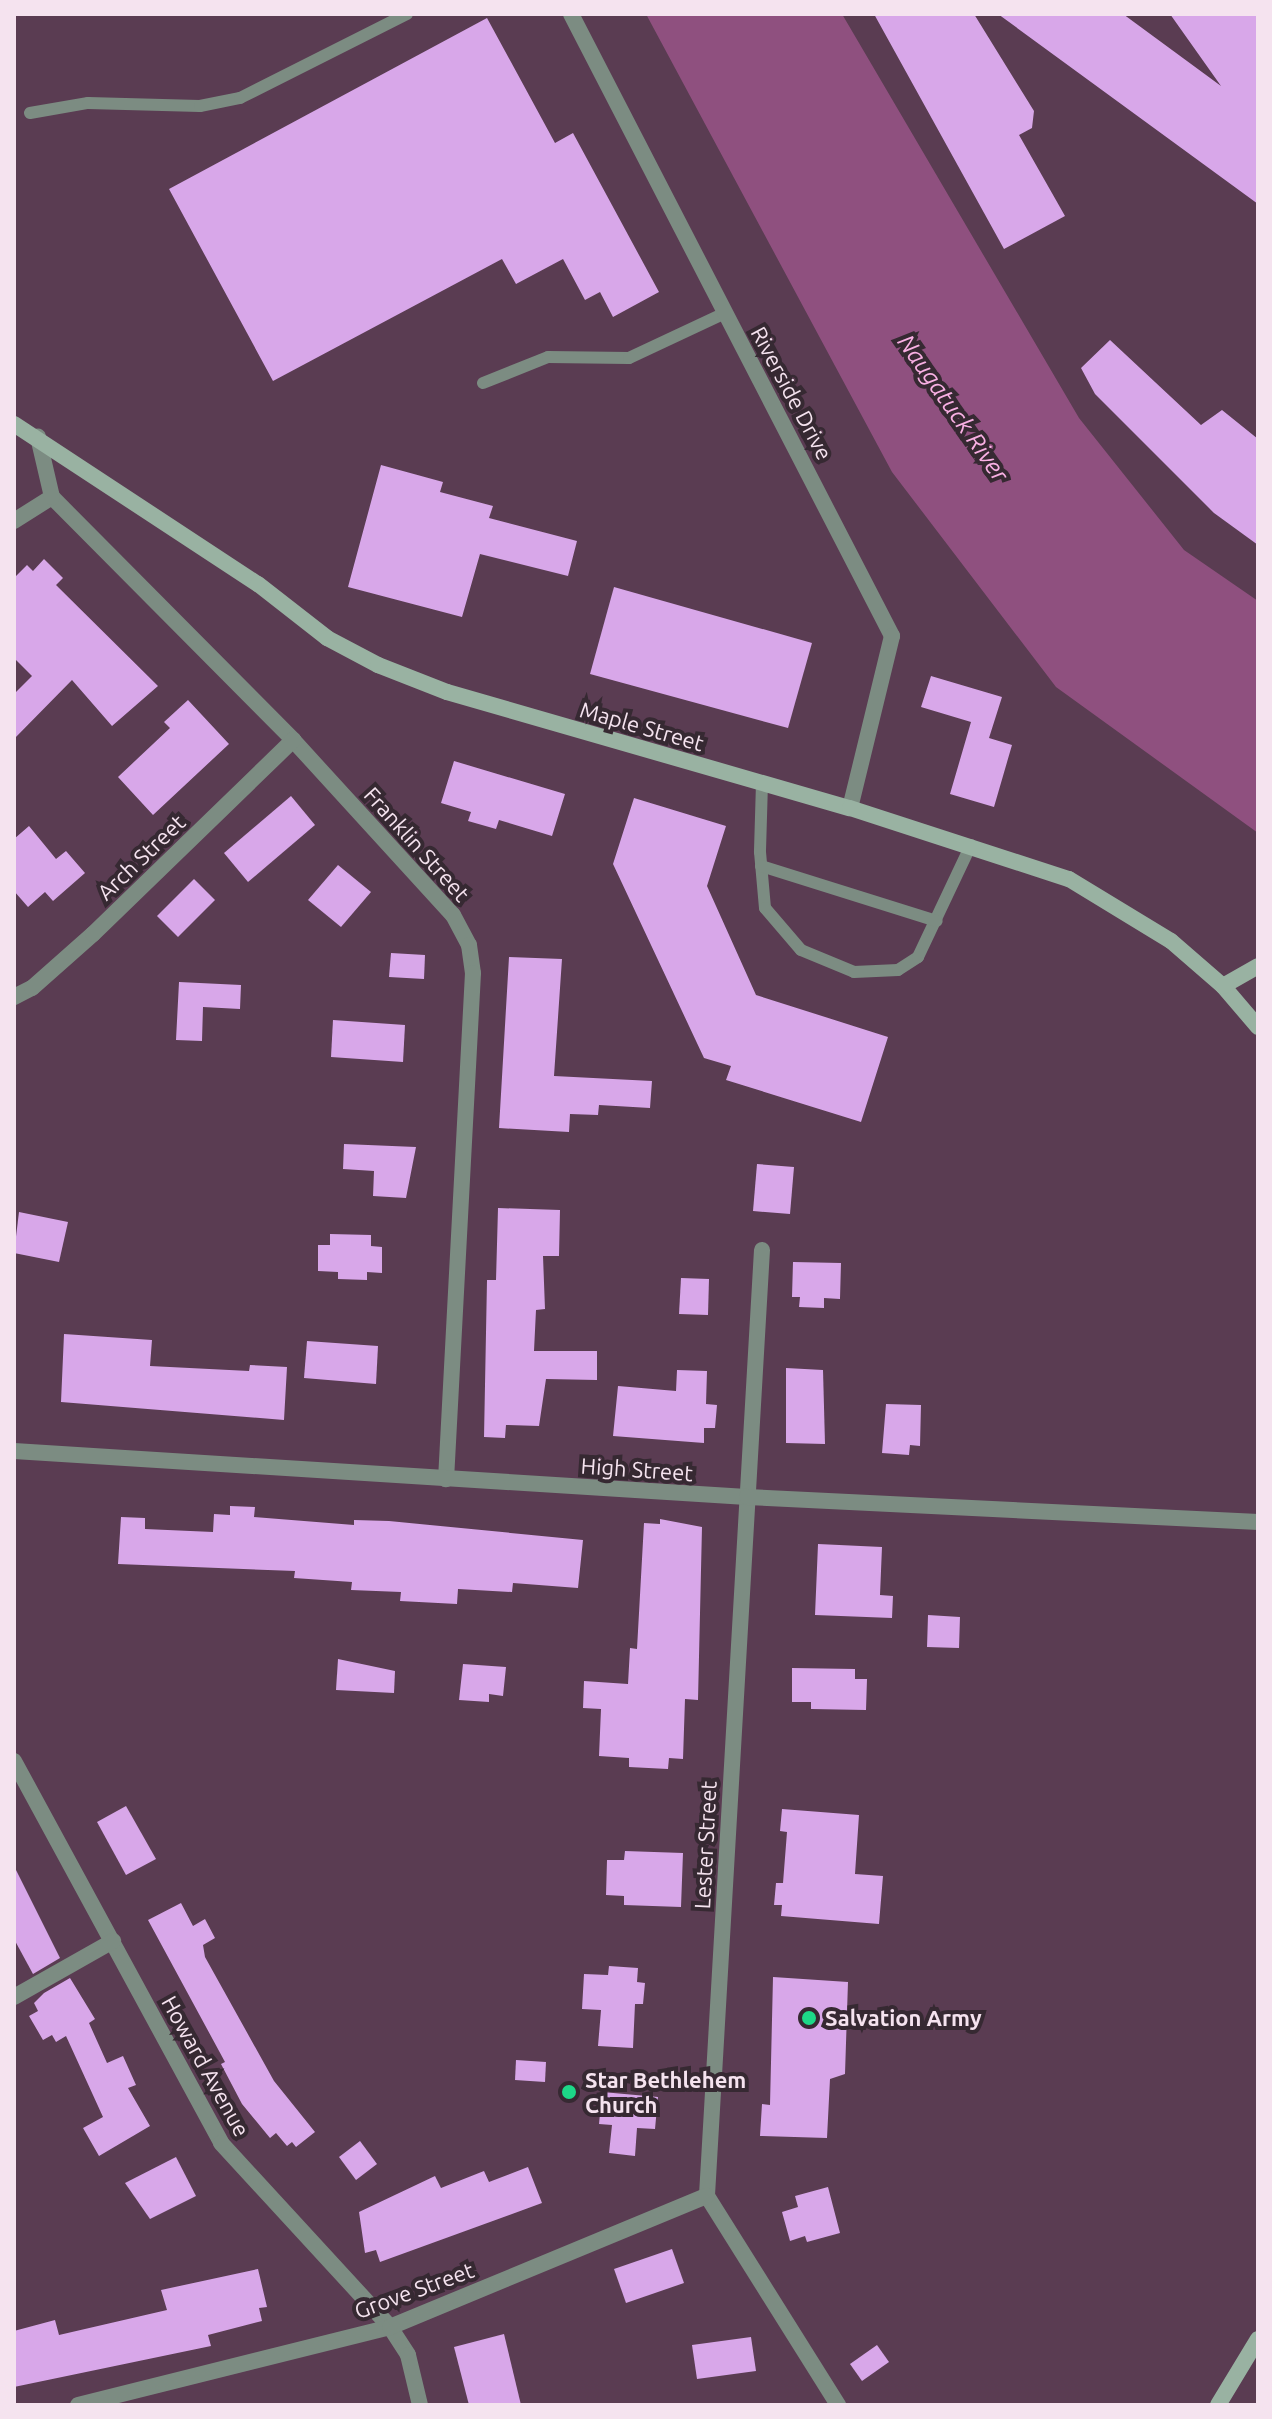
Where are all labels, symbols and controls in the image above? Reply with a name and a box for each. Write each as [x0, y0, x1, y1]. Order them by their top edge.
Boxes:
street label: Riverside Drive [746, 322, 838, 464]
water label: Naugatuck River [892, 329, 1014, 487]
street label: Maple Street [577, 696, 707, 756]
street label: Franklin Street [359, 781, 475, 907]
street label: Arch Street [92, 809, 190, 905]
street label: High Street [580, 1452, 694, 1486]
street label: Lester Street [688, 1780, 722, 1910]
street label: Howard Avenue [156, 1991, 256, 2141]
place label: Salvation Army [825, 2005, 982, 2031]
marker: Salvation Army [800, 2009, 818, 2027]
place label: Star Bethlehem Church [585, 2066, 746, 2118]
marker: Star Bethlehem Church [560, 2083, 578, 2101]
street label: Grove Street [351, 2256, 477, 2324]

